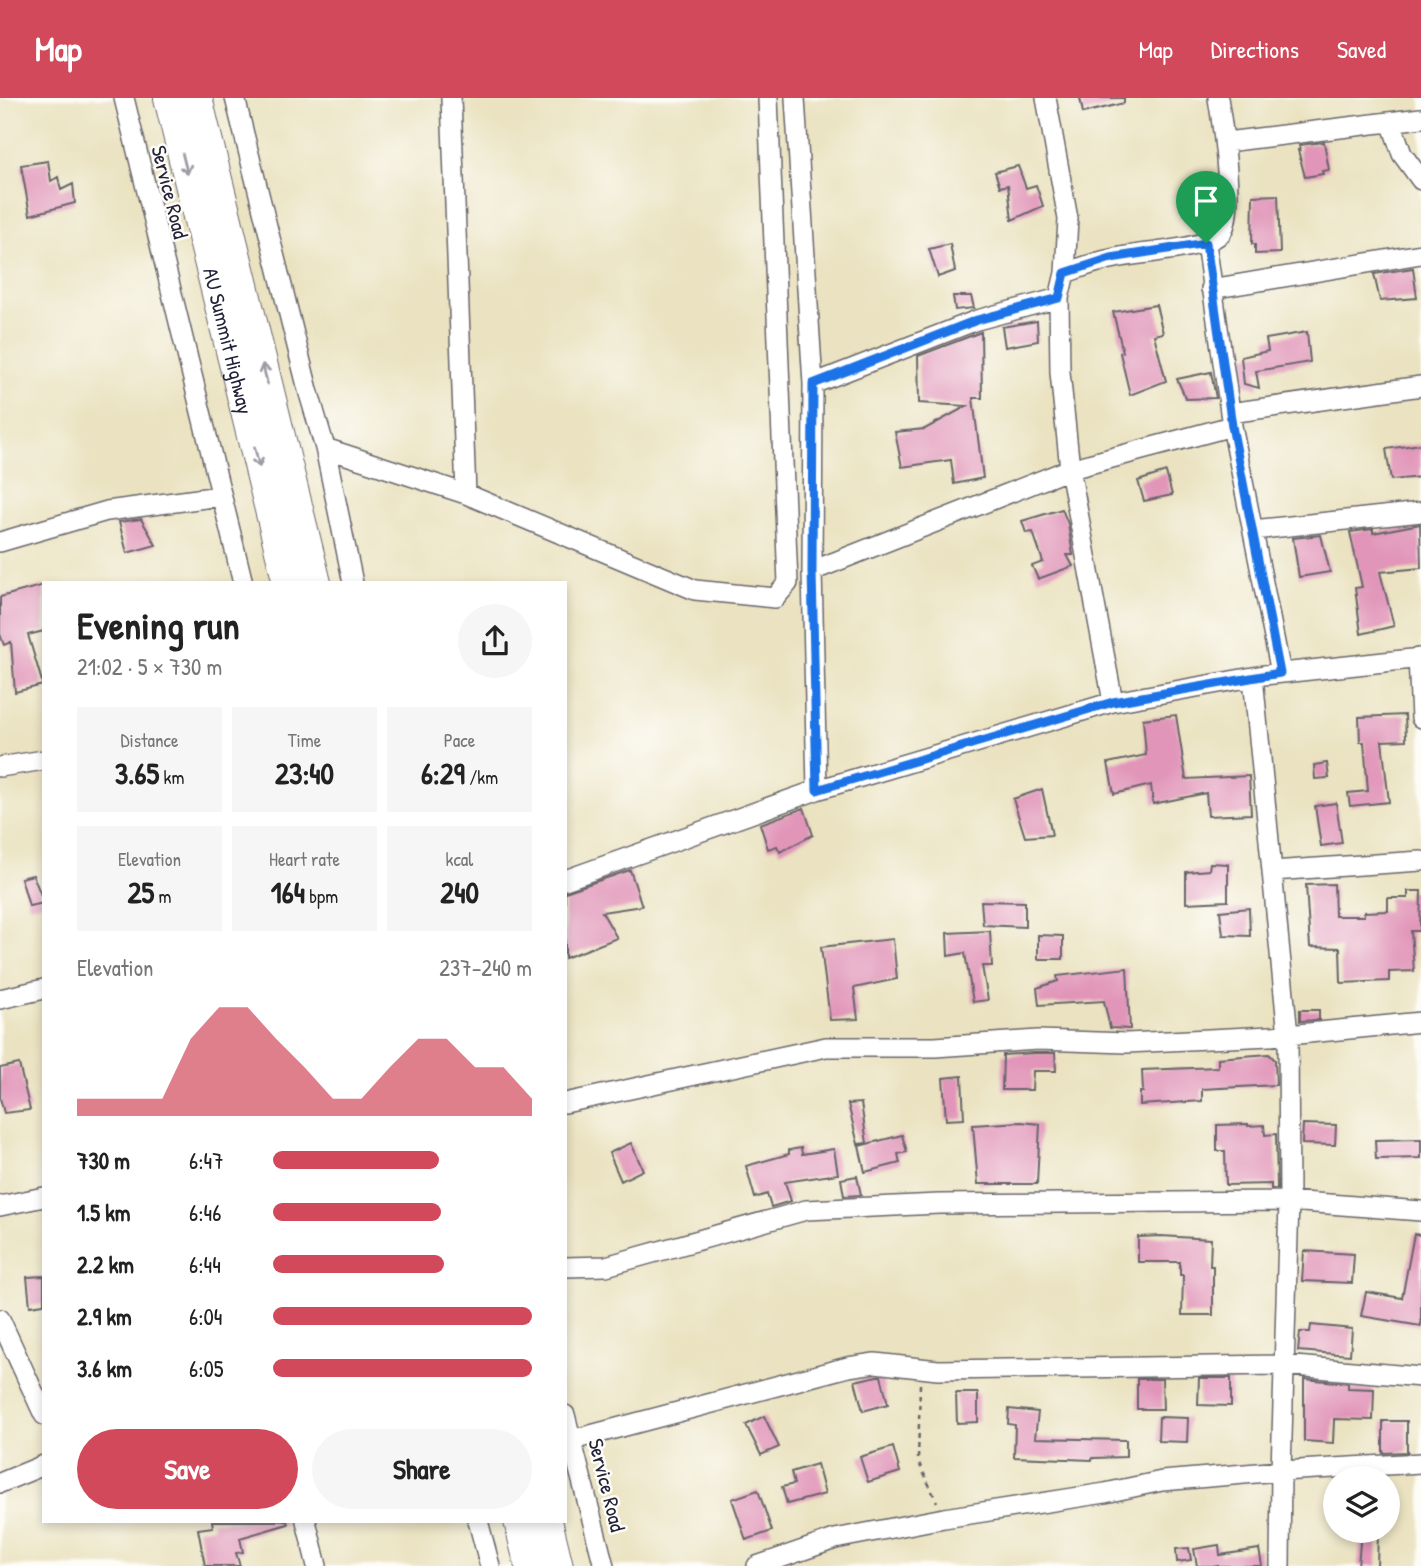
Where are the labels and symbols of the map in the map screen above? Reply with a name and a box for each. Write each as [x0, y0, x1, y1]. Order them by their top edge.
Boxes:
street label: Service Road [144, 142, 196, 242]
one-way arrow [179, 152, 192, 175]
pin [1176, 171, 1236, 243]
street label: AU Summit Highway [197, 265, 261, 417]
one-way arrow [258, 363, 271, 386]
one-way arrow [251, 445, 264, 467]
street label: Service Road [581, 1435, 633, 1535]

